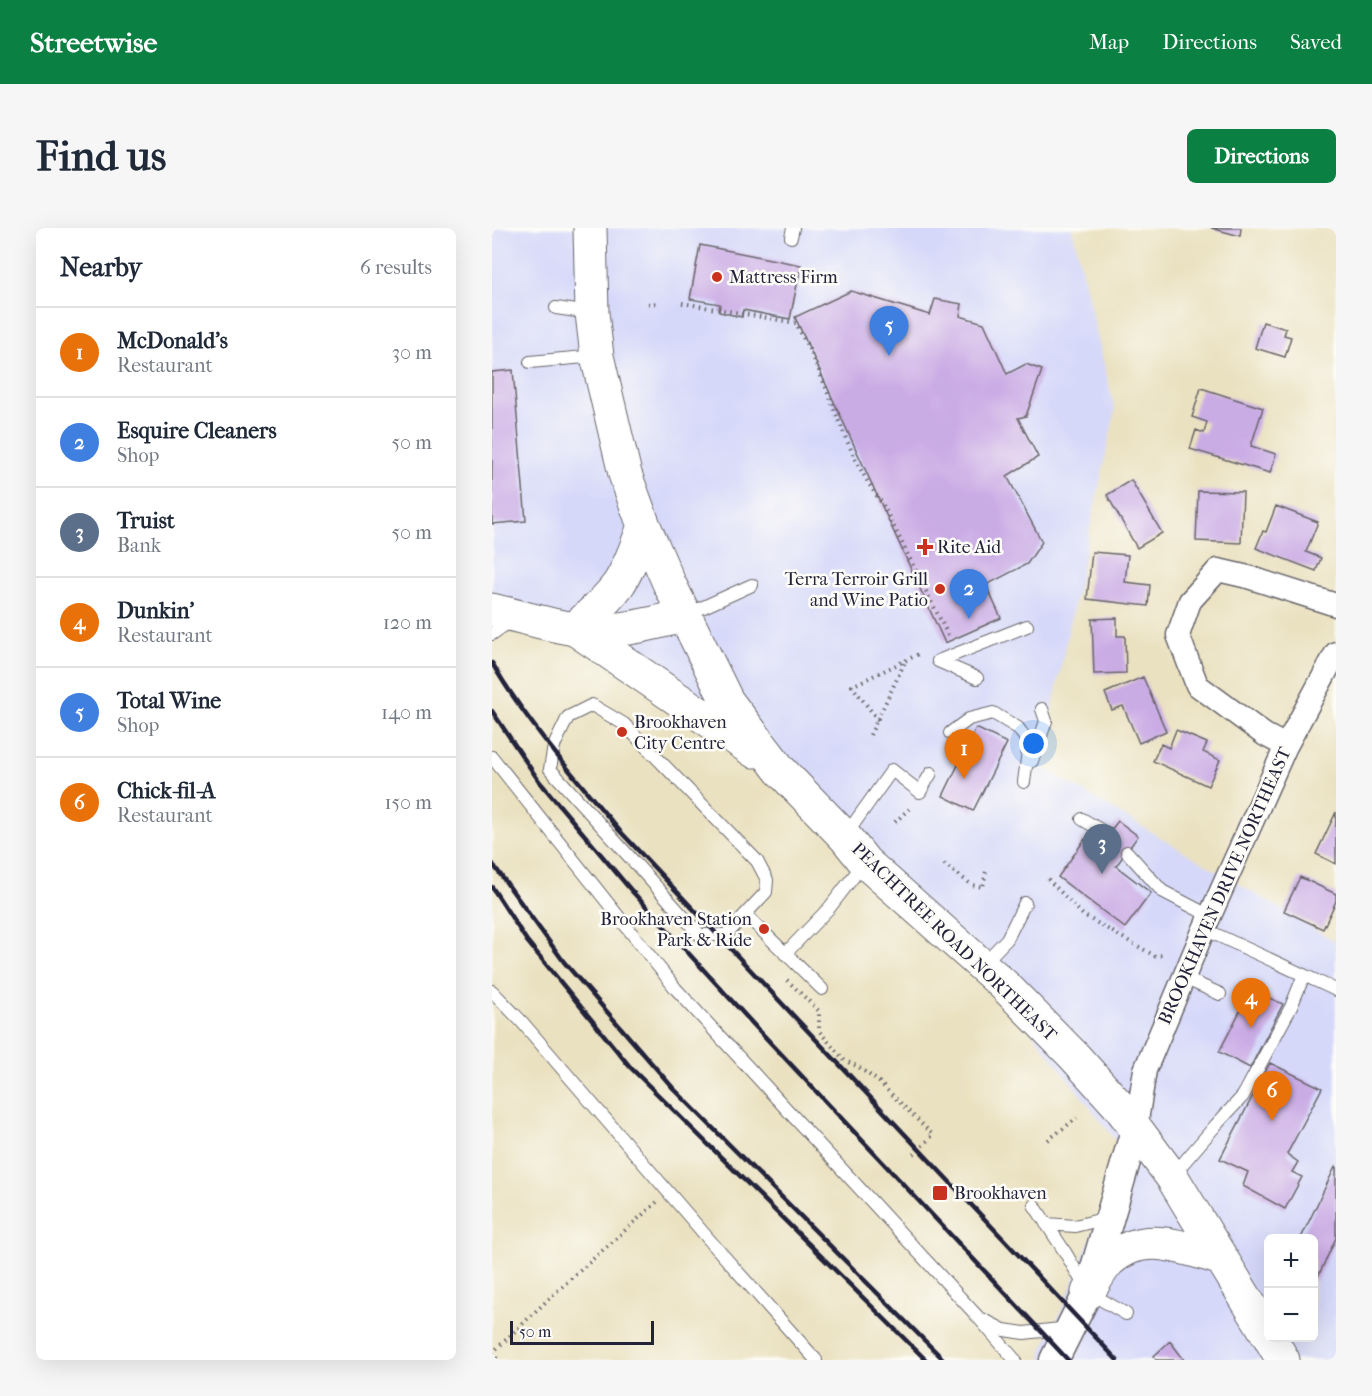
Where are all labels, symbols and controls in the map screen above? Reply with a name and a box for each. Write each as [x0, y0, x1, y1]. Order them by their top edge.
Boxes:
text: Streetwise [30, 26, 157, 59]
text: Map [1089, 30, 1129, 54]
text: Directions [1162, 30, 1257, 54]
text: Saved [1290, 30, 1342, 54]
button: Directions [1187, 129, 1336, 183]
text: Find us [36, 132, 166, 181]
text: Nearby [60, 252, 142, 283]
text: 6 results [360, 256, 432, 279]
place label: Mattress Firm [729, 267, 838, 288]
marker: Mattress Firm [710, 270, 724, 284]
pin: 5 [870, 306, 908, 356]
text: McDonald's [117, 328, 228, 354]
text: 1 [76, 341, 83, 364]
text: 30 m [392, 341, 432, 364]
text: Restaurant [117, 354, 213, 377]
text: Esquire Cleaners [117, 418, 277, 444]
text: 2 [74, 431, 85, 454]
text: 50 m [391, 431, 432, 454]
text: Shop [117, 444, 159, 467]
text: Truist [117, 508, 175, 534]
text: 3 [75, 521, 84, 544]
text: 50 m [391, 521, 432, 544]
text: Bank [117, 534, 161, 557]
place label: Rite Aid [937, 537, 1001, 558]
marker: Rite Aid [918, 540, 932, 554]
place label: Terra Terroir Grill and Wine Patio [785, 569, 928, 611]
pin: 2 [950, 570, 988, 619]
marker: Terra Terroir Grill and Wine Patio [933, 582, 947, 596]
text: Dunkin' [117, 598, 194, 624]
text: 4 [74, 611, 85, 634]
text: 120 m [383, 611, 432, 634]
text: Restaurant [117, 624, 213, 647]
text: Total Wine [117, 688, 221, 714]
text: 5 [75, 701, 84, 724]
text: 140 m [381, 701, 432, 724]
place label: Brookhaven City Centre [634, 712, 727, 754]
text: Shop [117, 714, 159, 737]
marker: Brookhaven City Centre [615, 725, 629, 739]
your location [1019, 729, 1048, 758]
pin: 1 [944, 730, 984, 779]
street label: BROOKHAVEN DRIVE NORTHEAST [1154, 743, 1296, 1028]
text: Chick-fil-A [117, 778, 216, 804]
text: 6 [74, 791, 85, 814]
text: 150 m [384, 791, 432, 814]
text: Restaurant [117, 804, 213, 827]
pin: 3 [1082, 824, 1122, 874]
street label: PEACHTREE ROAD NORTHEAST [847, 838, 1061, 1046]
place label: Brookhaven Station Park & Ride [600, 909, 753, 951]
marker: Brookhaven Station Park & Ride [757, 922, 771, 936]
pin: 4 [1232, 978, 1270, 1028]
pin: 6 [1252, 1072, 1292, 1121]
place label: Brookhaven [954, 1183, 1047, 1204]
marker: Brookhaven [931, 1184, 949, 1202]
map controls [1264, 1234, 1318, 1342]
button: + [1264, 1234, 1318, 1288]
button: − [1264, 1288, 1318, 1342]
scale bar [510, 1318, 654, 1346]
text: 50 m [519, 1322, 551, 1341]

